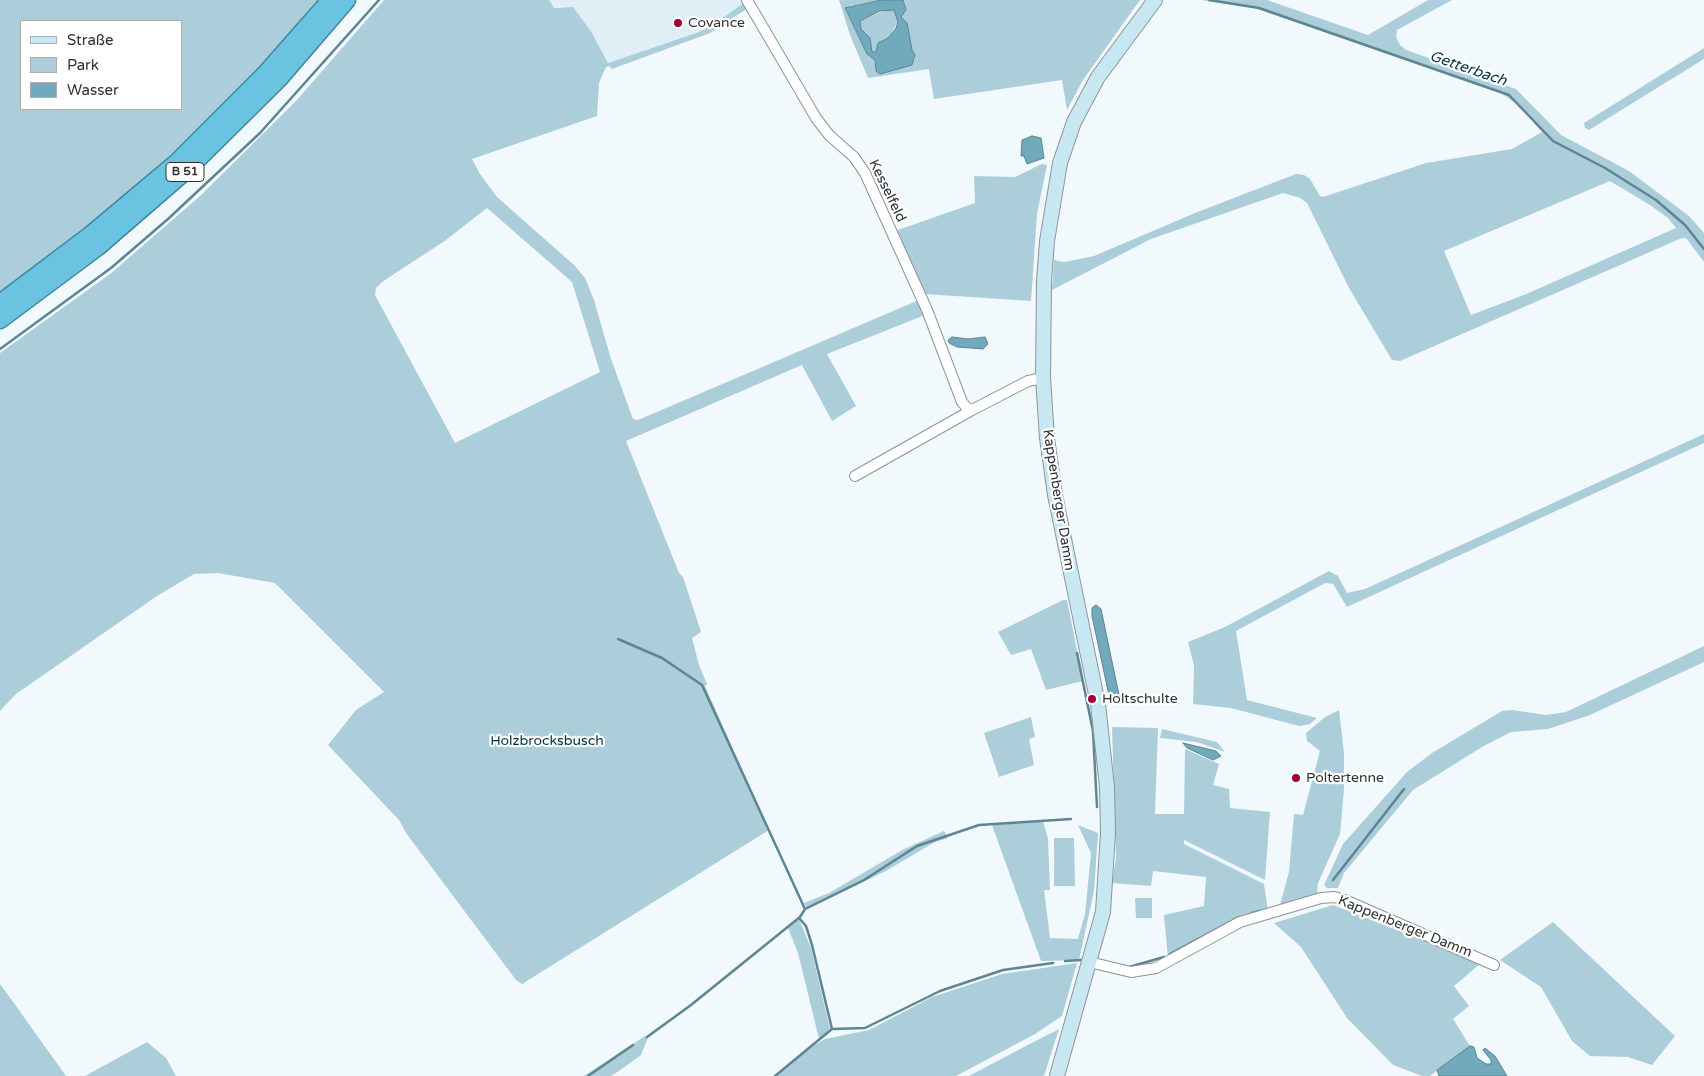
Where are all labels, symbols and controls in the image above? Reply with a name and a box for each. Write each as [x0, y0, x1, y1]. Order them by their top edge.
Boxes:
place label: Covance [688, 15, 745, 31]
marker: Covance [672, 17, 684, 29]
legend [20, 20, 182, 110]
text: Straße [67, 31, 113, 49]
water label: Getterbach [1427, 47, 1509, 91]
text: Park [67, 56, 99, 74]
text: Wasser [67, 81, 119, 99]
street label: Kesselfeld [865, 157, 909, 225]
road number: B 51 [166, 162, 204, 182]
street label: Kappenberger Damm [1039, 428, 1077, 572]
place label: Holtschulte [1102, 691, 1178, 707]
marker: Holtschulte [1086, 693, 1098, 705]
park label: Holzbrocksbusch [490, 733, 604, 749]
place label: Poltertenne [1306, 770, 1384, 786]
marker: Poltertenne [1290, 772, 1302, 784]
street label: Kappenberger Damm [1336, 892, 1474, 962]

